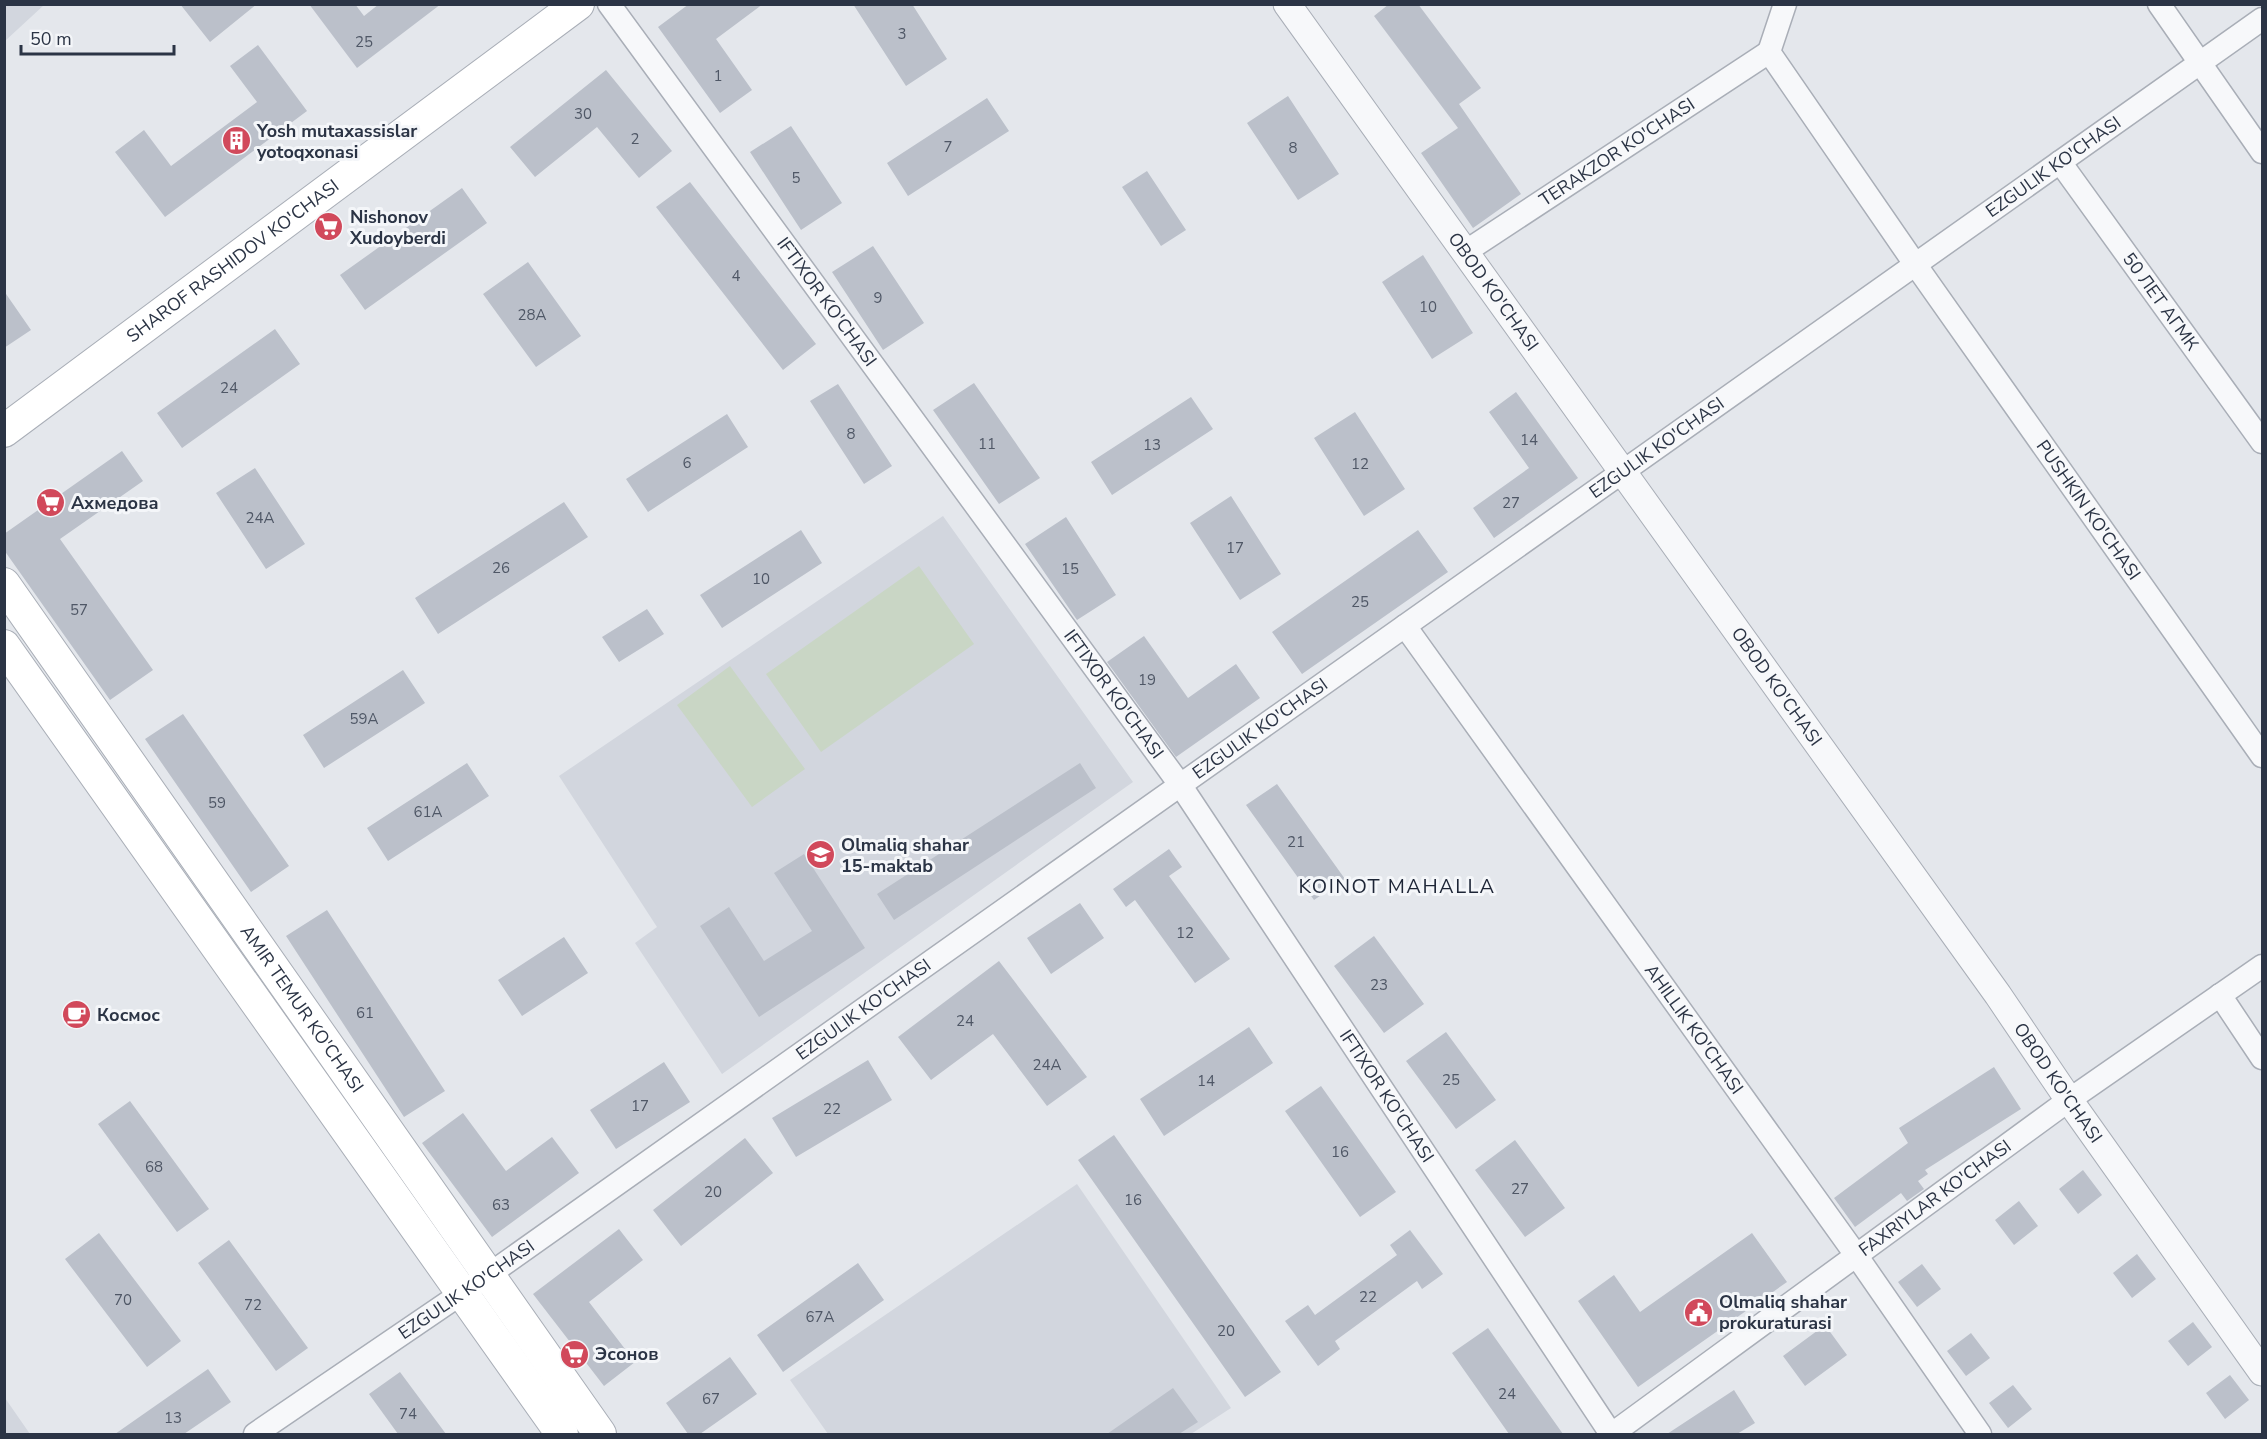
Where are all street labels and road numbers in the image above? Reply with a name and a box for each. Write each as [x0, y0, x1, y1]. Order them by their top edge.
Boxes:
street label: TERAKZOR KO'CHASI [1535, 92, 1699, 212]
street label: EZGULIK KO'CHASI [1981, 111, 2126, 223]
street label: SHAROF RASHIDOV KO'CHASI [121, 174, 344, 348]
street label: OBOD KO'CHASI [1443, 227, 1544, 356]
street label: IFTIXOR KO'CHASI [771, 232, 882, 371]
street label: 50 ЛЕТ АГМК [2117, 248, 2204, 356]
street label: EZGULIK KO'CHASI [1584, 392, 1729, 504]
street label: PUSHKIN KO'CHASI [2031, 435, 2146, 585]
street label: OBOD KO'CHASI [1726, 622, 1827, 751]
street label: IFTIXOR KO'CHASI [1058, 625, 1169, 764]
street label: EZGULIK KO'CHASI [1188, 672, 1332, 785]
street label: AMIR TEMUR KO'CHASI [235, 920, 369, 1097]
street label: EZGULIK KO'CHASI [791, 953, 936, 1066]
street label: AHILLIK KO'CHASI [1639, 959, 1749, 1099]
street label: OBOD KO'CHASI [2008, 1018, 2108, 1148]
street label: IFTIXOR KO'CHASI [1334, 1025, 1440, 1167]
street label: FAXRIYLAR KO'CHASI [1854, 1134, 2016, 1262]
street label: EZGULIK KO'CHASI [394, 1234, 539, 1345]

